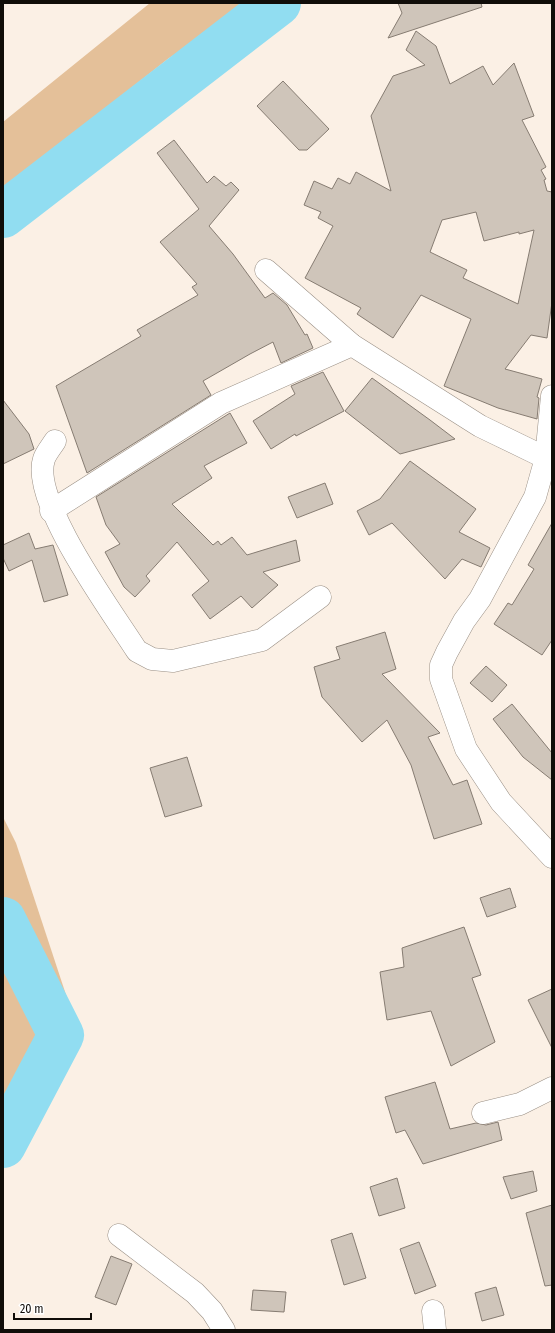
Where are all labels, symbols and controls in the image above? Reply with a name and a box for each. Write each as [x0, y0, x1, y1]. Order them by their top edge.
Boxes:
scale bar [14, 1295, 91, 1321]
text: 20 m [20, 1302, 44, 1316]

